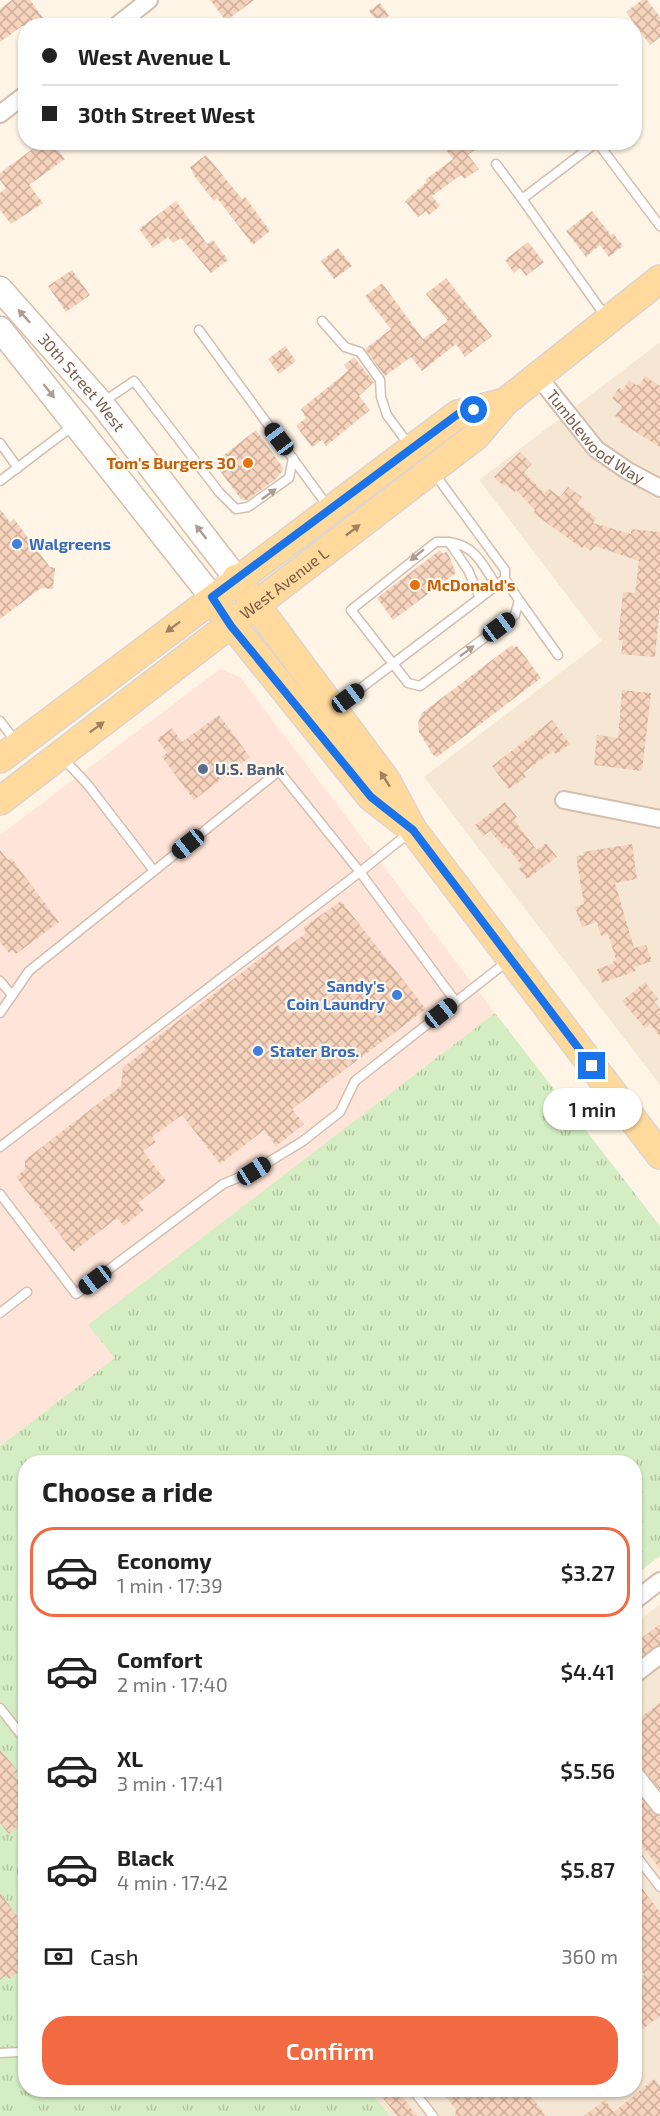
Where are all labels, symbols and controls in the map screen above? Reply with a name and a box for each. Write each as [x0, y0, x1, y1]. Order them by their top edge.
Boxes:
text: West Avenue L [78, 43, 230, 69]
text: 30th Street West [78, 101, 255, 127]
one-way arrow [18, 309, 31, 324]
street label: 30th Street West [35, 329, 129, 435]
one-way arrow [43, 384, 55, 399]
street label: Tumblewood Way [543, 385, 648, 487]
route start [460, 396, 487, 423]
car [261, 419, 297, 459]
place label: Tom's Burgers 30 [107, 453, 236, 472]
marker: Tom's Burgers 30 [241, 456, 255, 470]
one-way arrow [261, 488, 276, 500]
one-way arrow [194, 524, 207, 540]
one-way arrow [345, 524, 360, 536]
place label: Walgreens [29, 534, 111, 553]
marker: Walgreens [10, 537, 24, 551]
street label: West Avenue L [236, 543, 332, 623]
one-way arrow [409, 548, 425, 561]
place label: McDonald's [427, 575, 516, 594]
marker: McDonald's [408, 578, 422, 592]
car [479, 609, 519, 645]
one-way arrow [166, 620, 181, 632]
one-way arrow [458, 645, 474, 657]
car [328, 680, 368, 716]
one-way arrow [88, 721, 104, 733]
place label: U.S. Bank [215, 759, 285, 778]
marker: U.S. Bank [196, 762, 210, 776]
one-way arrow [379, 771, 390, 788]
car [168, 826, 208, 862]
place label: Sandy's Coin Laundry [286, 976, 385, 1014]
marker: Sandy's Coin Laundry [390, 988, 404, 1002]
car [421, 995, 461, 1031]
place label: Stater Bros. [270, 1041, 359, 1060]
marker: Stater Bros. [251, 1044, 265, 1058]
route end [578, 1052, 605, 1079]
callout: 1 min [542, 1087, 642, 1129]
text: 1 min [569, 1097, 616, 1121]
car [234, 1154, 274, 1188]
car [75, 1262, 115, 1298]
text: Choose a ride [42, 1475, 213, 1507]
icon: car [45, 1545, 99, 1599]
text: Economy [117, 1547, 212, 1573]
text: $3.27 [561, 1559, 615, 1585]
text: 1 min · 17:39 [117, 1573, 223, 1597]
icon: car [45, 1644, 99, 1698]
text: Comfort [117, 1646, 202, 1672]
text: $4.41 [560, 1658, 615, 1684]
text: 2 min · 17:40 [117, 1672, 228, 1696]
icon: car [45, 1743, 99, 1797]
text: XL [117, 1745, 143, 1771]
text: $5.56 [560, 1757, 615, 1783]
text: 3 min · 17:41 [117, 1771, 224, 1795]
icon: car [45, 1842, 99, 1896]
text: Black [117, 1844, 174, 1870]
text: $5.87 [560, 1856, 615, 1882]
text: 4 min · 17:42 [117, 1870, 228, 1894]
icon: cash [42, 1940, 75, 1973]
text: Cash [90, 1943, 139, 1969]
text: 360 m [561, 1944, 618, 1968]
button: Confirm [42, 2016, 618, 2085]

